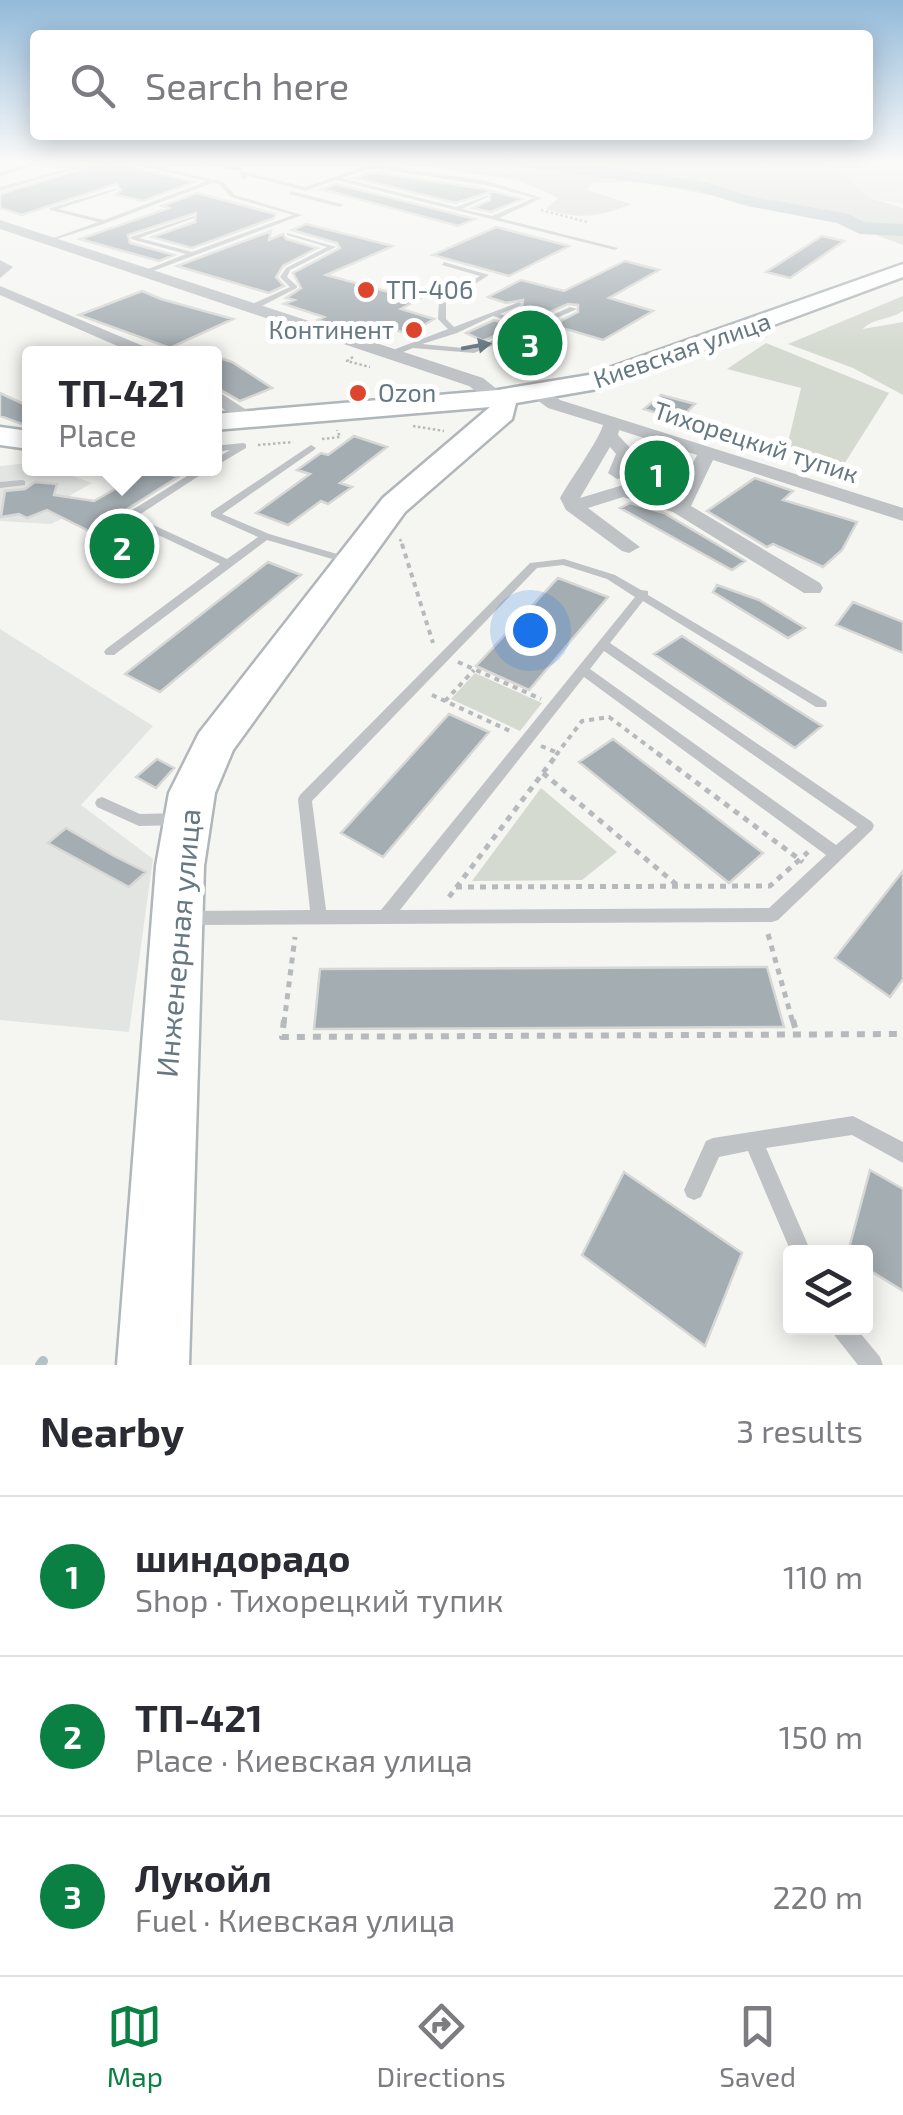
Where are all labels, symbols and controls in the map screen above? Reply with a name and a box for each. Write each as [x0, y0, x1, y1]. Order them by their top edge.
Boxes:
search box [30, 30, 873, 140]
icon: search [65, 58, 120, 113]
text: Search here [145, 62, 349, 108]
place label: ТП-406 [386, 274, 473, 304]
marker: ТП-406 [355, 279, 377, 301]
street label: Киевская улица [589, 305, 775, 394]
pin: 3 [498, 306, 562, 380]
place label: Континент [269, 314, 394, 344]
marker: Континент [403, 319, 425, 341]
one-way arrow [461, 338, 493, 354]
popup [22, 346, 222, 476]
text: ТП-421 [58, 369, 186, 415]
place label: Ozon [378, 377, 436, 407]
marker: Ozon [347, 382, 369, 404]
street label: Тихорецкий тупик [650, 394, 863, 489]
text: Place [58, 415, 137, 453]
pin: 1 [624, 436, 690, 510]
pin: 2 [90, 508, 154, 584]
your location [505, 605, 556, 656]
street label: Инженерная улица [147, 807, 208, 1079]
map controls [783, 1245, 873, 1335]
button: layers [783, 1245, 873, 1335]
text: Nearby [40, 1405, 184, 1455]
text: 3 results [736, 1411, 863, 1449]
text: шиндорадо [135, 1534, 350, 1580]
text: 1 [66, 1557, 79, 1595]
text: 110 m [783, 1557, 863, 1595]
text: Shop · Тихорецкий тупик [135, 1580, 503, 1618]
text: ТП-421 [135, 1694, 263, 1740]
text: 2 [63, 1717, 82, 1755]
text: 150 m [779, 1717, 863, 1755]
text: Place · Киевская улица [135, 1740, 473, 1778]
text: Лукойл [135, 1854, 272, 1900]
text: 3 [63, 1877, 82, 1915]
text: 220 m [773, 1877, 863, 1915]
text: Fuel · Киевская улица [135, 1900, 455, 1938]
tab: Map [107, 1999, 163, 2093]
tab: Directions [377, 1999, 506, 2093]
tab: Saved [719, 1999, 796, 2093]

